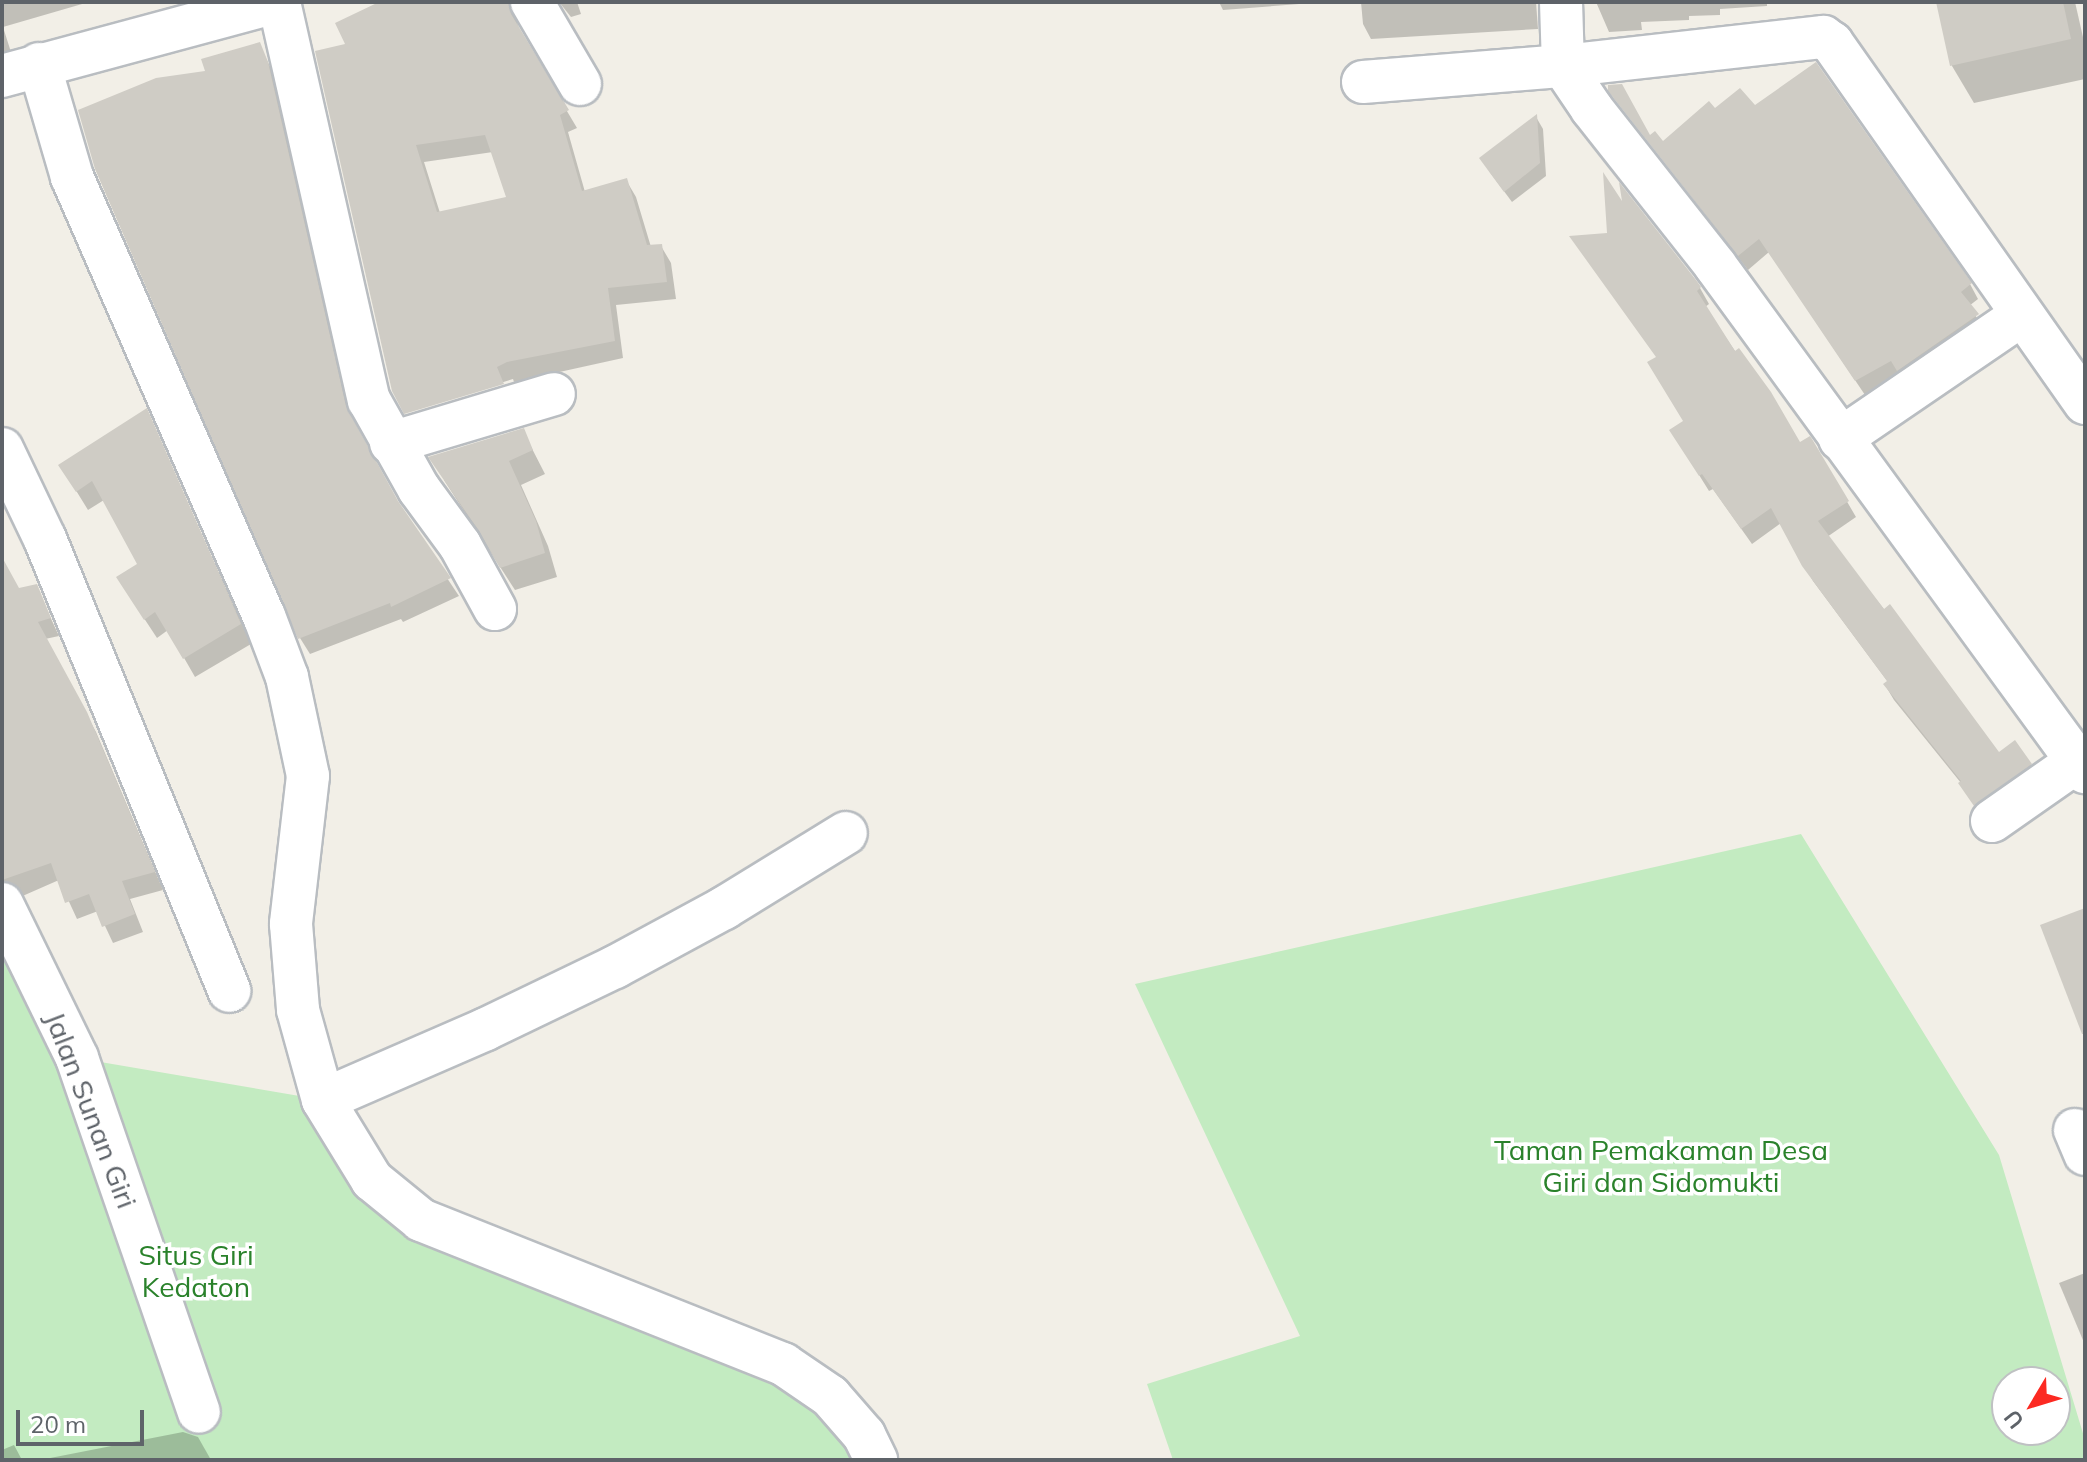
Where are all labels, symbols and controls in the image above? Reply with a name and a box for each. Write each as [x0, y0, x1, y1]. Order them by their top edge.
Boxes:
street label: Jalan Sunan Giri [38, 1007, 144, 1213]
park label: Taman Pemakaman Desa Giri dan Sidomukti [1494, 1133, 1828, 1199]
park label: Situs Giri Kedaton [138, 1238, 254, 1304]
north arrow [1991, 1366, 2071, 1446]
scale bar [20, 1394, 148, 1444]
text: U [1998, 1405, 2030, 1435]
text: 20 m [30, 1409, 86, 1439]

